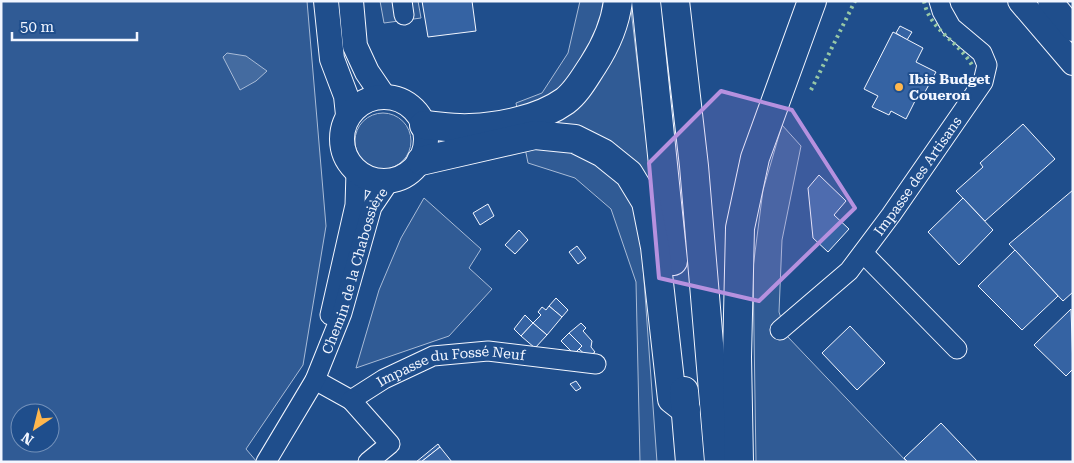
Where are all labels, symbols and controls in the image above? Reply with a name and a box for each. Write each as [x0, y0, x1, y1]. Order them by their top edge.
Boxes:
scale bar [12, 10, 138, 42]
text: 50 m [20, 18, 55, 36]
place label: Ibis Budget Coueron [909, 71, 991, 103]
marker: Ibis Budget Coueron [893, 81, 905, 93]
street label: Impasse des Artisans [871, 113, 965, 239]
street label: Chemin de la Chabossière [318, 184, 391, 356]
street label: Impasse du Fossé Neuf [374, 343, 527, 390]
north arrow [10, 403, 60, 453]
text: N [18, 429, 37, 448]

